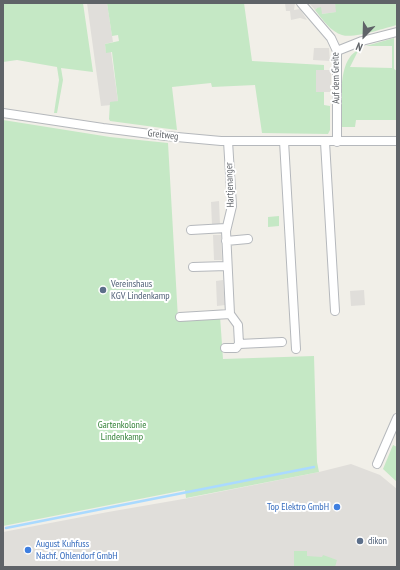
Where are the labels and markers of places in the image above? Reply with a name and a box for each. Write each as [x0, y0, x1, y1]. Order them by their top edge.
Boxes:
place label: Vereinshaus KGV Lindenkamp [111, 278, 170, 302]
marker: Vereinshaus KGV Lindenkamp [98, 285, 108, 295]
place label: Top Elektro GmbH [267, 501, 329, 513]
marker: Top Elektro GmbH [332, 502, 342, 512]
place label: dikon [368, 535, 387, 547]
marker: dikon [355, 536, 365, 546]
place label: August Kuhfuss Nachf. Ohlendorf GmbH [36, 538, 118, 562]
marker: August Kuhfuss Nachf. Ohlendorf GmbH [23, 545, 33, 555]

